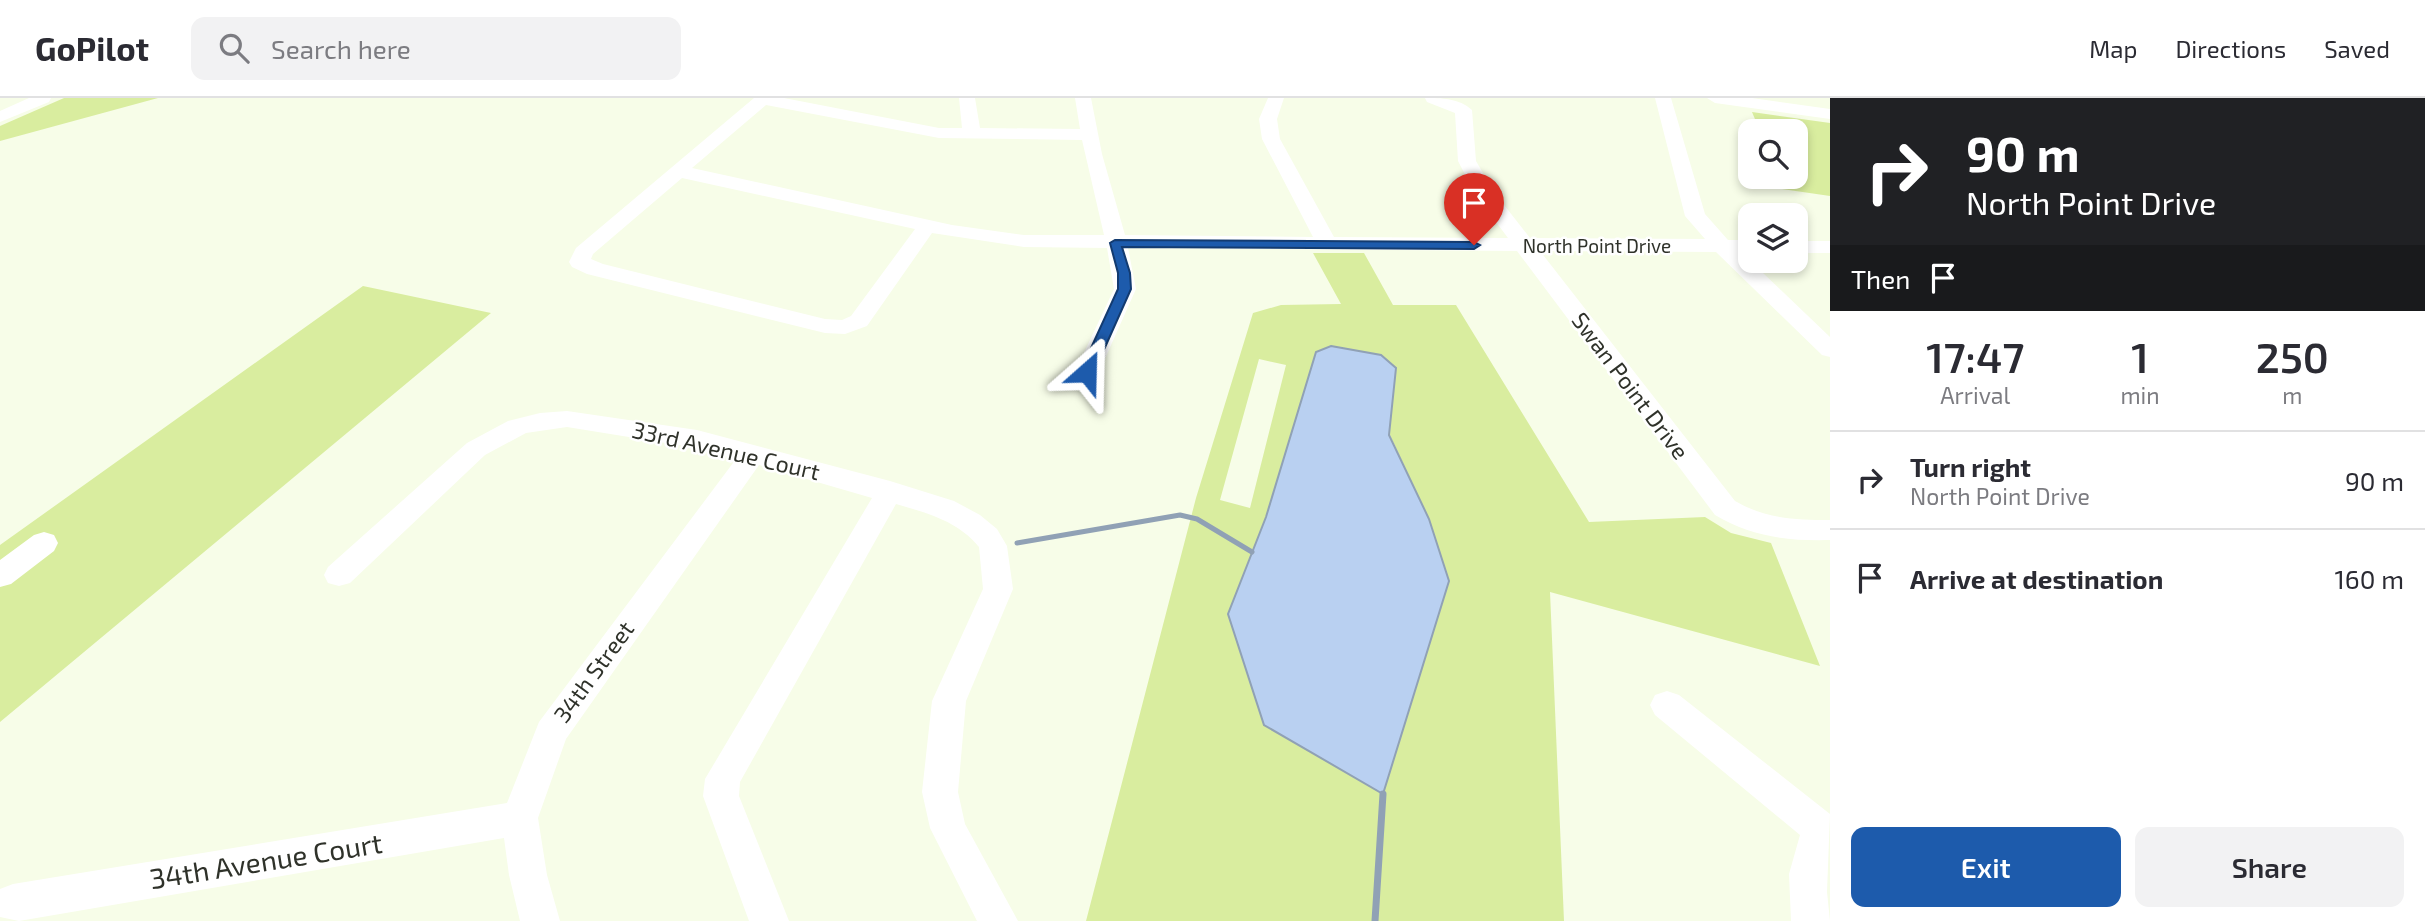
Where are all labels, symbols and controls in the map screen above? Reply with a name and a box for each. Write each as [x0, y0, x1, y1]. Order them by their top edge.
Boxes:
search box [191, 17, 681, 80]
text: GoPilot [35, 28, 149, 68]
icon: search [215, 29, 253, 67]
text: Search here [271, 33, 411, 64]
text: Map [2089, 34, 2137, 63]
text: Directions [2175, 34, 2286, 63]
text: Saved [2324, 34, 2390, 63]
map controls [1738, 119, 1808, 273]
button: search [1738, 119, 1808, 189]
text: 90 m [1966, 123, 2080, 182]
icon: right [1851, 126, 1942, 217]
pin [1444, 173, 1504, 245]
text: North Point Drive [1966, 183, 2216, 221]
icon: arrive [1455, 184, 1493, 222]
button: layers [1738, 203, 1808, 273]
street label: North Point Drive [1523, 234, 1671, 257]
icon: arrive [1924, 259, 1962, 297]
text: Then [1851, 263, 1910, 294]
street label: Swan Point Drive [1566, 306, 1695, 464]
text: 17:47 [1926, 331, 2024, 381]
text: 1 [2131, 331, 2149, 381]
text: 250 [2256, 331, 2329, 381]
position arrow [1050, 335, 1124, 409]
text: Arrival [1940, 381, 2010, 409]
text: min [2120, 381, 2160, 409]
text: m [2282, 381, 2302, 409]
street label: 33rd Avenue Court [630, 415, 823, 485]
text: Turn right [1910, 451, 2031, 482]
icon: right [1851, 461, 1889, 499]
text: 90 m [2345, 465, 2404, 496]
text: North Point Drive [1910, 482, 2090, 510]
icon: arrive [1851, 559, 1889, 597]
text: Arrive at destination [1910, 563, 2163, 594]
text: 160 m [2335, 563, 2404, 594]
street label: 34th Street [547, 615, 639, 727]
street label: 34th Avenue Court [147, 825, 385, 895]
button: Exit [1851, 827, 2121, 907]
button: Share [2135, 827, 2404, 907]

